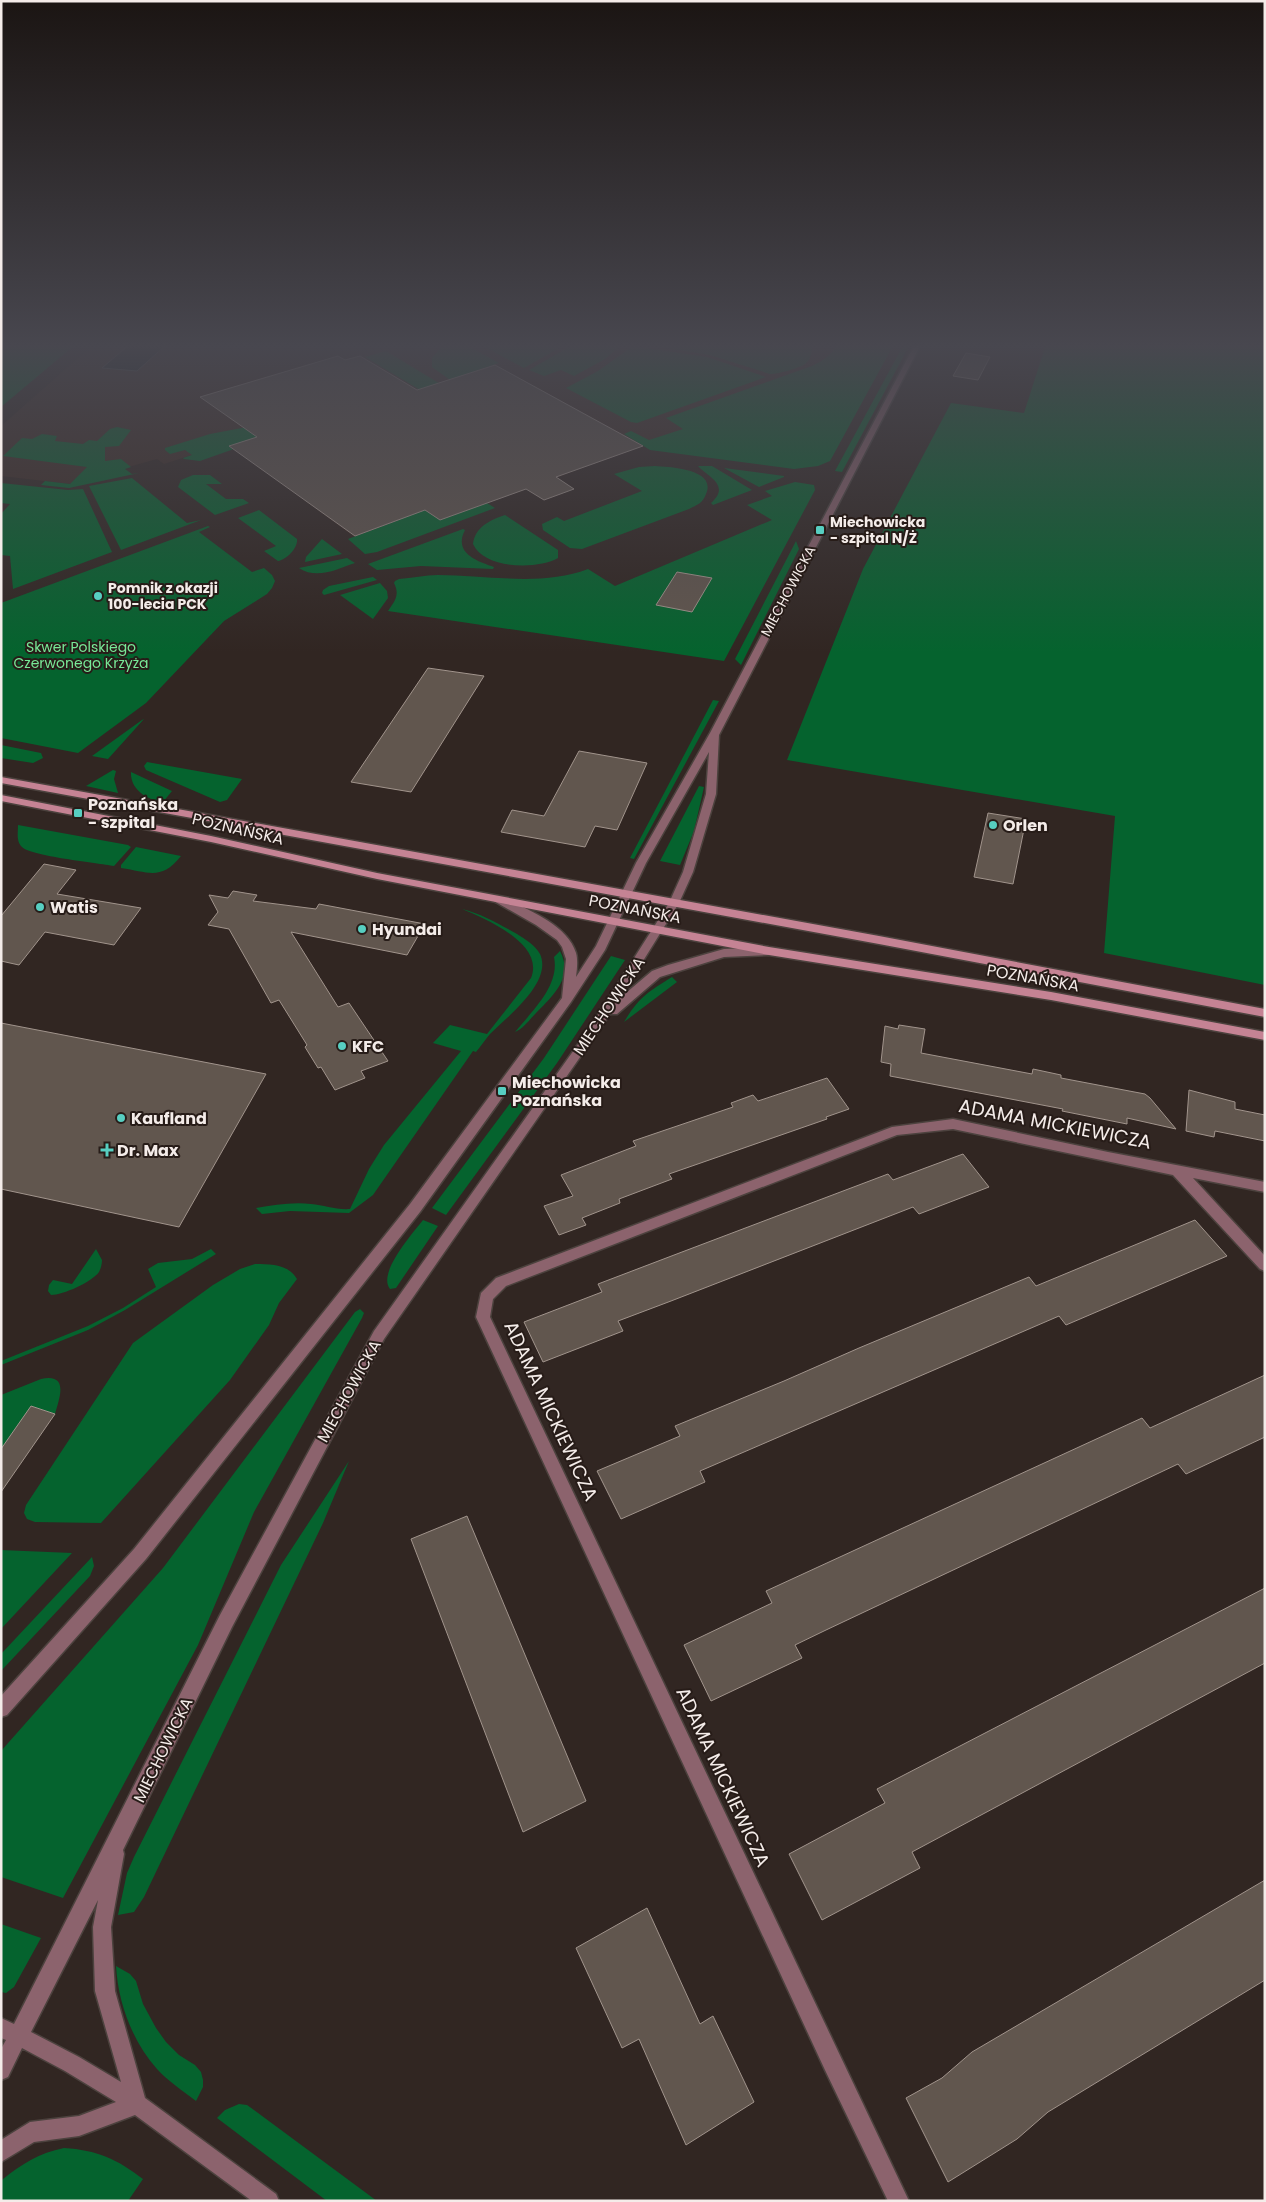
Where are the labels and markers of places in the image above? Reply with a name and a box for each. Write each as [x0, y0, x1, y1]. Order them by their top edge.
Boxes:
place label: Miechowicka - szpital N/Ż [830, 512, 925, 548]
marker: Miechowicka - szpital N/Ż [814, 524, 826, 536]
place label: Pomnik z okazji 100-lecia PCK [108, 578, 218, 614]
marker: Pomnik z okazji 100-lecia PCK [92, 590, 104, 602]
place label: Poznańska - szpital [88, 793, 178, 834]
marker: Poznańska - szpital [72, 807, 84, 819]
place label: Orlen [1003, 814, 1048, 837]
marker: Orlen [987, 819, 999, 831]
place label: Watis [50, 896, 98, 919]
marker: Watis [34, 901, 46, 913]
place label: Hyundai [372, 918, 442, 941]
marker: Hyundai [356, 923, 368, 935]
place label: KFC [352, 1035, 384, 1058]
marker: KFC [336, 1040, 348, 1052]
place label: Miechowicka Poznańska [512, 1071, 621, 1112]
marker: Miechowicka Poznańska [496, 1085, 508, 1097]
place label: Kaufland [131, 1107, 207, 1130]
marker: Kaufland [115, 1112, 127, 1124]
place label: Dr. Max [117, 1139, 179, 1162]
marker: Dr. Max [101, 1144, 113, 1156]

